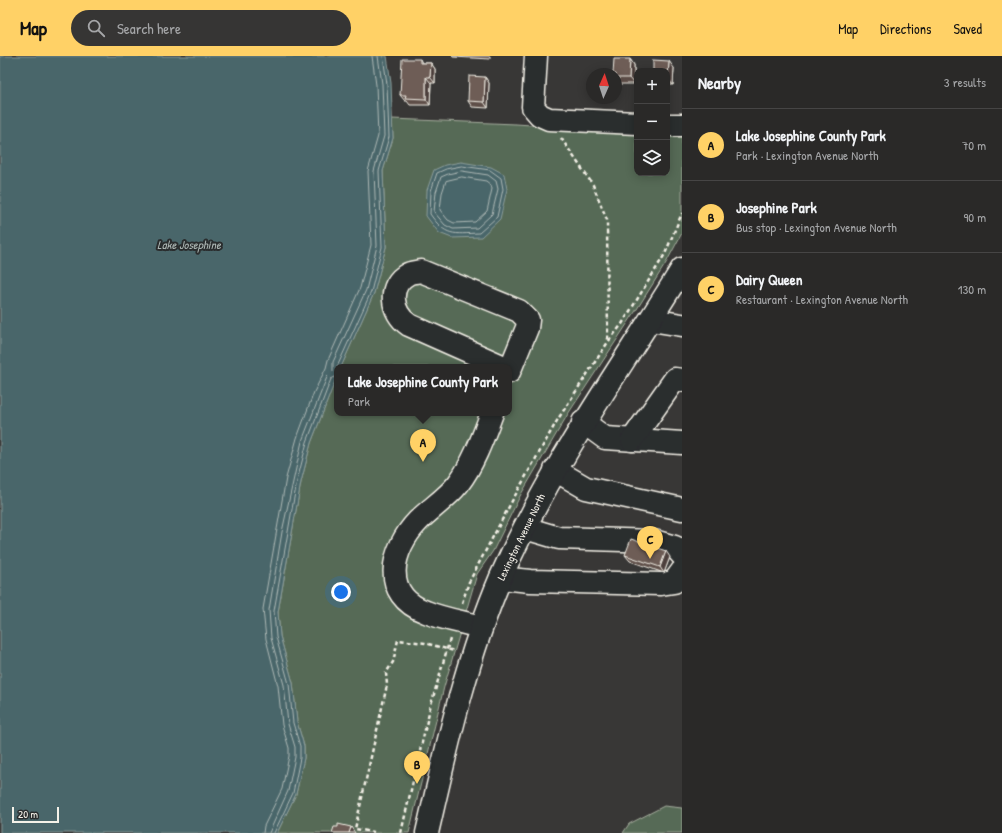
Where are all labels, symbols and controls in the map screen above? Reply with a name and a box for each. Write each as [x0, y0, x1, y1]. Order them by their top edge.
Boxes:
search box [71, 10, 351, 46]
text: Map [20, 15, 47, 41]
icon: search [85, 17, 107, 39]
text: Search here [117, 18, 181, 39]
text: Map [838, 19, 858, 38]
text: Directions [880, 19, 931, 38]
text: Saved [953, 19, 982, 38]
north arrow [586, 68, 622, 104]
map controls [634, 68, 670, 176]
button: + [634, 68, 670, 104]
text: Nearby [698, 71, 741, 94]
text: 3 results [944, 73, 986, 91]
button: − [634, 104, 670, 140]
text: Lake Josephine County Park [736, 125, 886, 146]
text: A [708, 136, 714, 154]
text: 70 m [962, 136, 986, 154]
button: layers [634, 140, 670, 176]
text: Park · Lexington Avenue North [736, 146, 878, 164]
text: Josephine Park [736, 197, 817, 218]
text: B [708, 208, 714, 226]
text: 90 m [964, 208, 986, 226]
text: Bus stop · Lexington Avenue North [736, 218, 897, 236]
water label: Lake Josephine [157, 236, 222, 253]
text: Dairy Queen [736, 269, 802, 290]
text: C [707, 280, 715, 298]
text: 130 m [958, 280, 986, 298]
text: Restaurant · Lexington Avenue North [736, 290, 908, 308]
popup [334, 364, 512, 416]
text: Lake Josephine County Park [348, 371, 498, 392]
text: Park [348, 392, 370, 410]
pin: A [410, 429, 436, 462]
street label: Lexington Avenue North [494, 491, 548, 583]
pin: C [637, 526, 663, 559]
your location [331, 582, 351, 602]
pin: B [404, 751, 430, 784]
scale bar [12, 805, 59, 824]
text: 20 m [18, 807, 38, 821]

